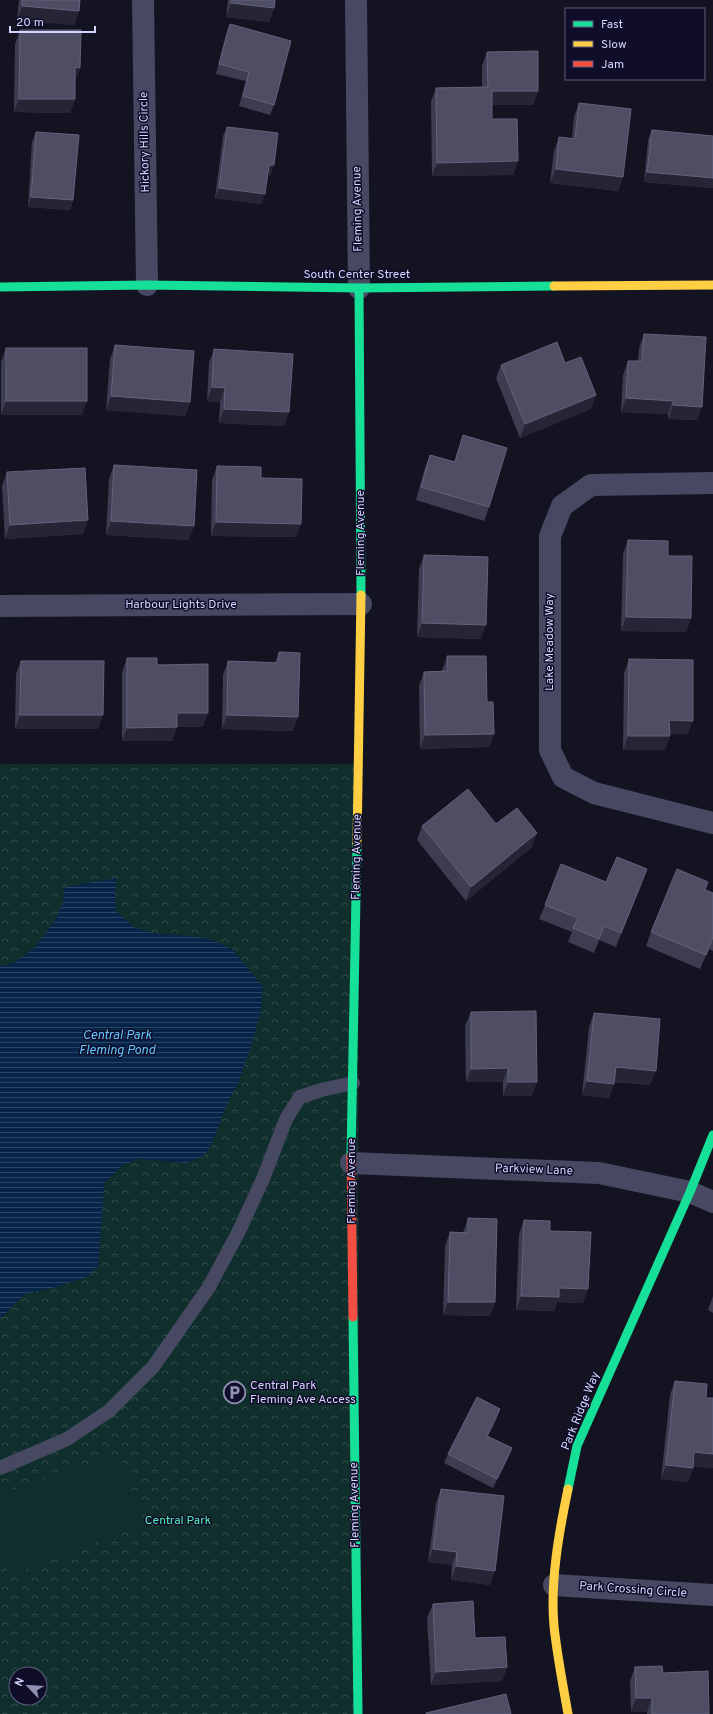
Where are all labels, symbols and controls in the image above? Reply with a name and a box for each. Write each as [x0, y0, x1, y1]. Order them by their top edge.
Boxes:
scale bar [10, 8, 95, 34]
legend [565, 8, 705, 80]
text: 20 m [16, 15, 44, 31]
text: Fast [601, 17, 623, 33]
text: Slow [601, 37, 627, 53]
text: Jam [601, 57, 624, 73]
street label: Hickory Hills Circle [136, 91, 154, 193]
street label: Fleming Avenue [349, 166, 367, 252]
street label: South Center Street [304, 267, 410, 283]
street label: Fleming Avenue [353, 490, 369, 576]
street label: Lake Meadow Way [542, 593, 558, 691]
street label: Harbour Lights Drive [125, 597, 237, 613]
street label: Fleming Avenue [348, 814, 366, 900]
water label: Central Park Fleming Pond [79, 1028, 156, 1059]
street label: Fleming Avenue [344, 1138, 360, 1224]
street label: Parkview Lane [495, 1161, 573, 1179]
street label: Park Ridge Way [558, 1369, 604, 1453]
place label: Central Park Fleming Ave Access [250, 1378, 356, 1408]
parking icon: Central Park Fleming Ave Access [221, 1380, 247, 1406]
street label: Fleming Avenue [346, 1462, 364, 1548]
park label: Central Park [145, 1513, 211, 1529]
street label: Park Crossing Circle [579, 1578, 687, 1602]
north arrow [8, 1666, 48, 1706]
text: N [12, 1676, 28, 1689]

